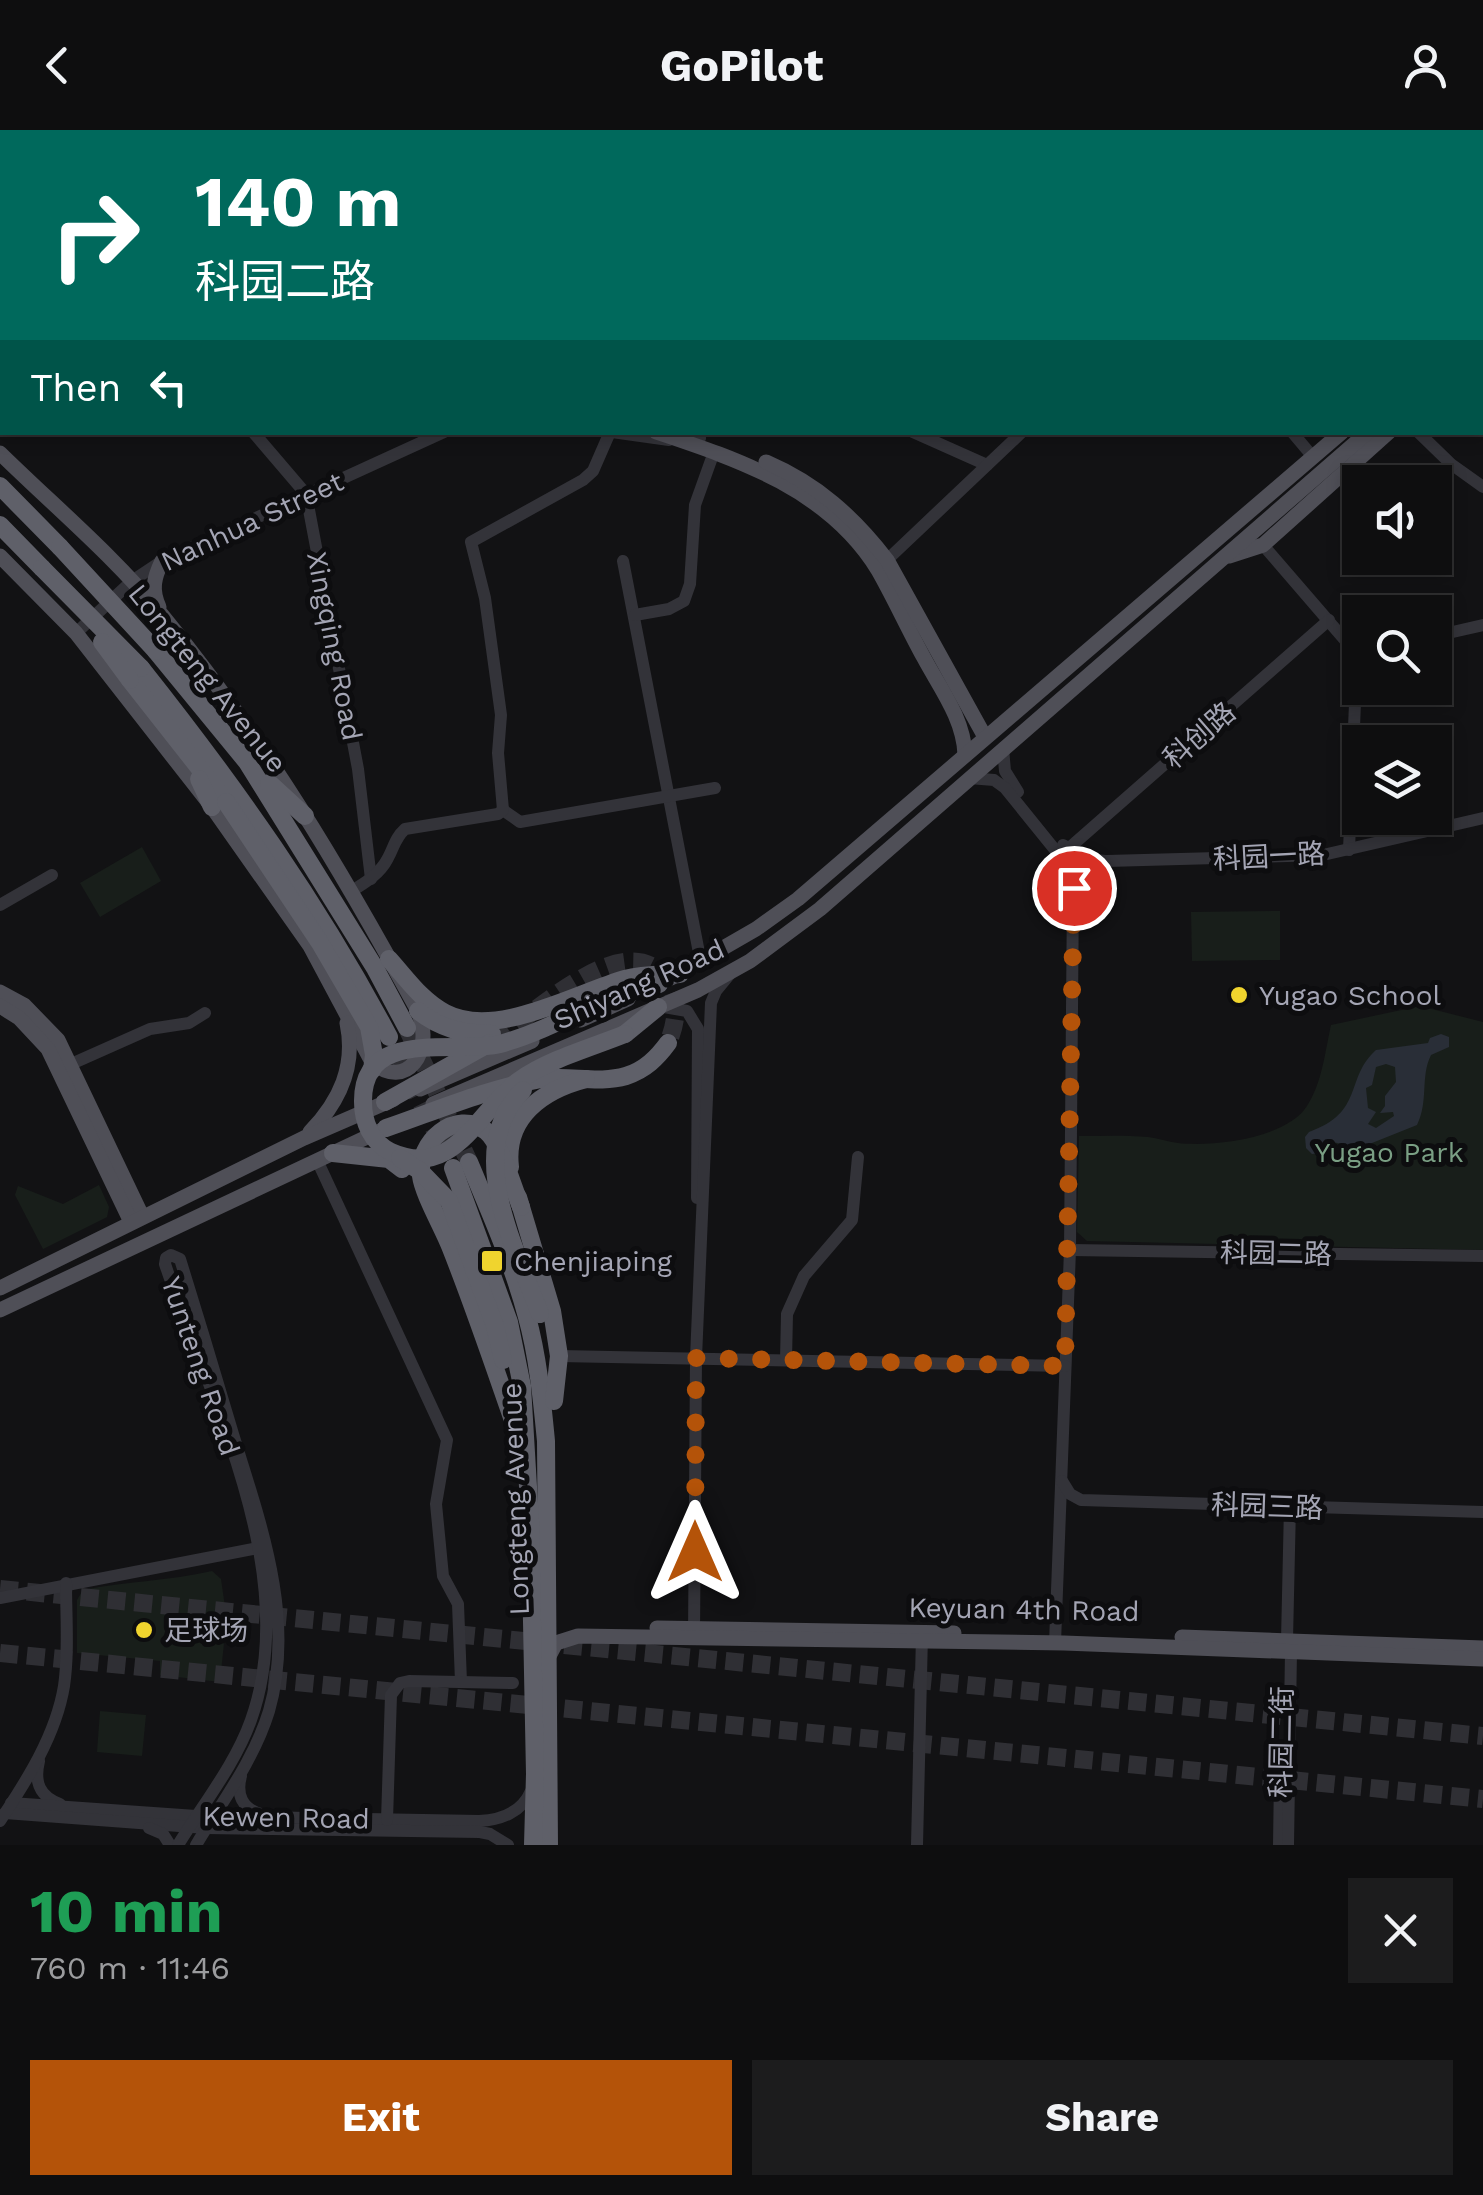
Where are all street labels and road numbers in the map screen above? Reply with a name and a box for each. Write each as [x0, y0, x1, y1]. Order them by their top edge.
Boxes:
street label: Nanhua Street [156, 465, 349, 578]
street label: Xingqing Road [300, 549, 369, 743]
street label: Longteng Avenue [121, 577, 294, 779]
street label: 科创路 [1157, 695, 1242, 775]
street label: 科园一路 [1212, 837, 1326, 876]
street label: Shiyang Road [549, 932, 729, 1037]
street label: 科园二路 [1220, 1236, 1332, 1271]
street label: Yunteng Road [154, 1272, 247, 1460]
street label: Longteng Avenue [495, 1382, 536, 1616]
street label: 科园三路 [1210, 1488, 1324, 1525]
street label: Keyuan 4th Road [908, 1591, 1140, 1628]
street label: 科园二街 [1264, 1686, 1299, 1798]
street label: Kewen Road [202, 1800, 370, 1835]

